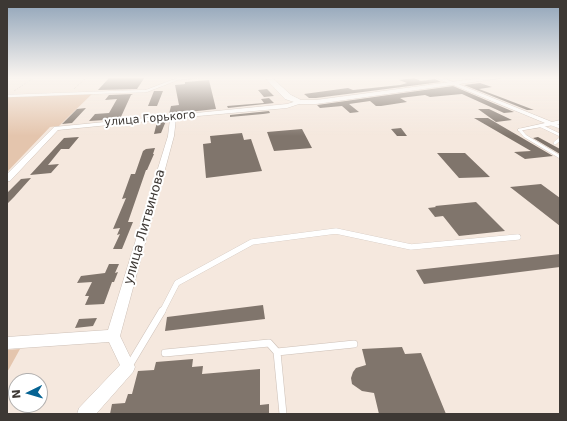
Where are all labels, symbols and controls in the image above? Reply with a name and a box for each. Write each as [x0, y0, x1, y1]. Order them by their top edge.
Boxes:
street label: улица Горького [104, 108, 196, 130]
street label: улица Литвинова [121, 167, 169, 287]
north arrow [8, 373, 48, 413]
text: N [10, 389, 23, 399]

